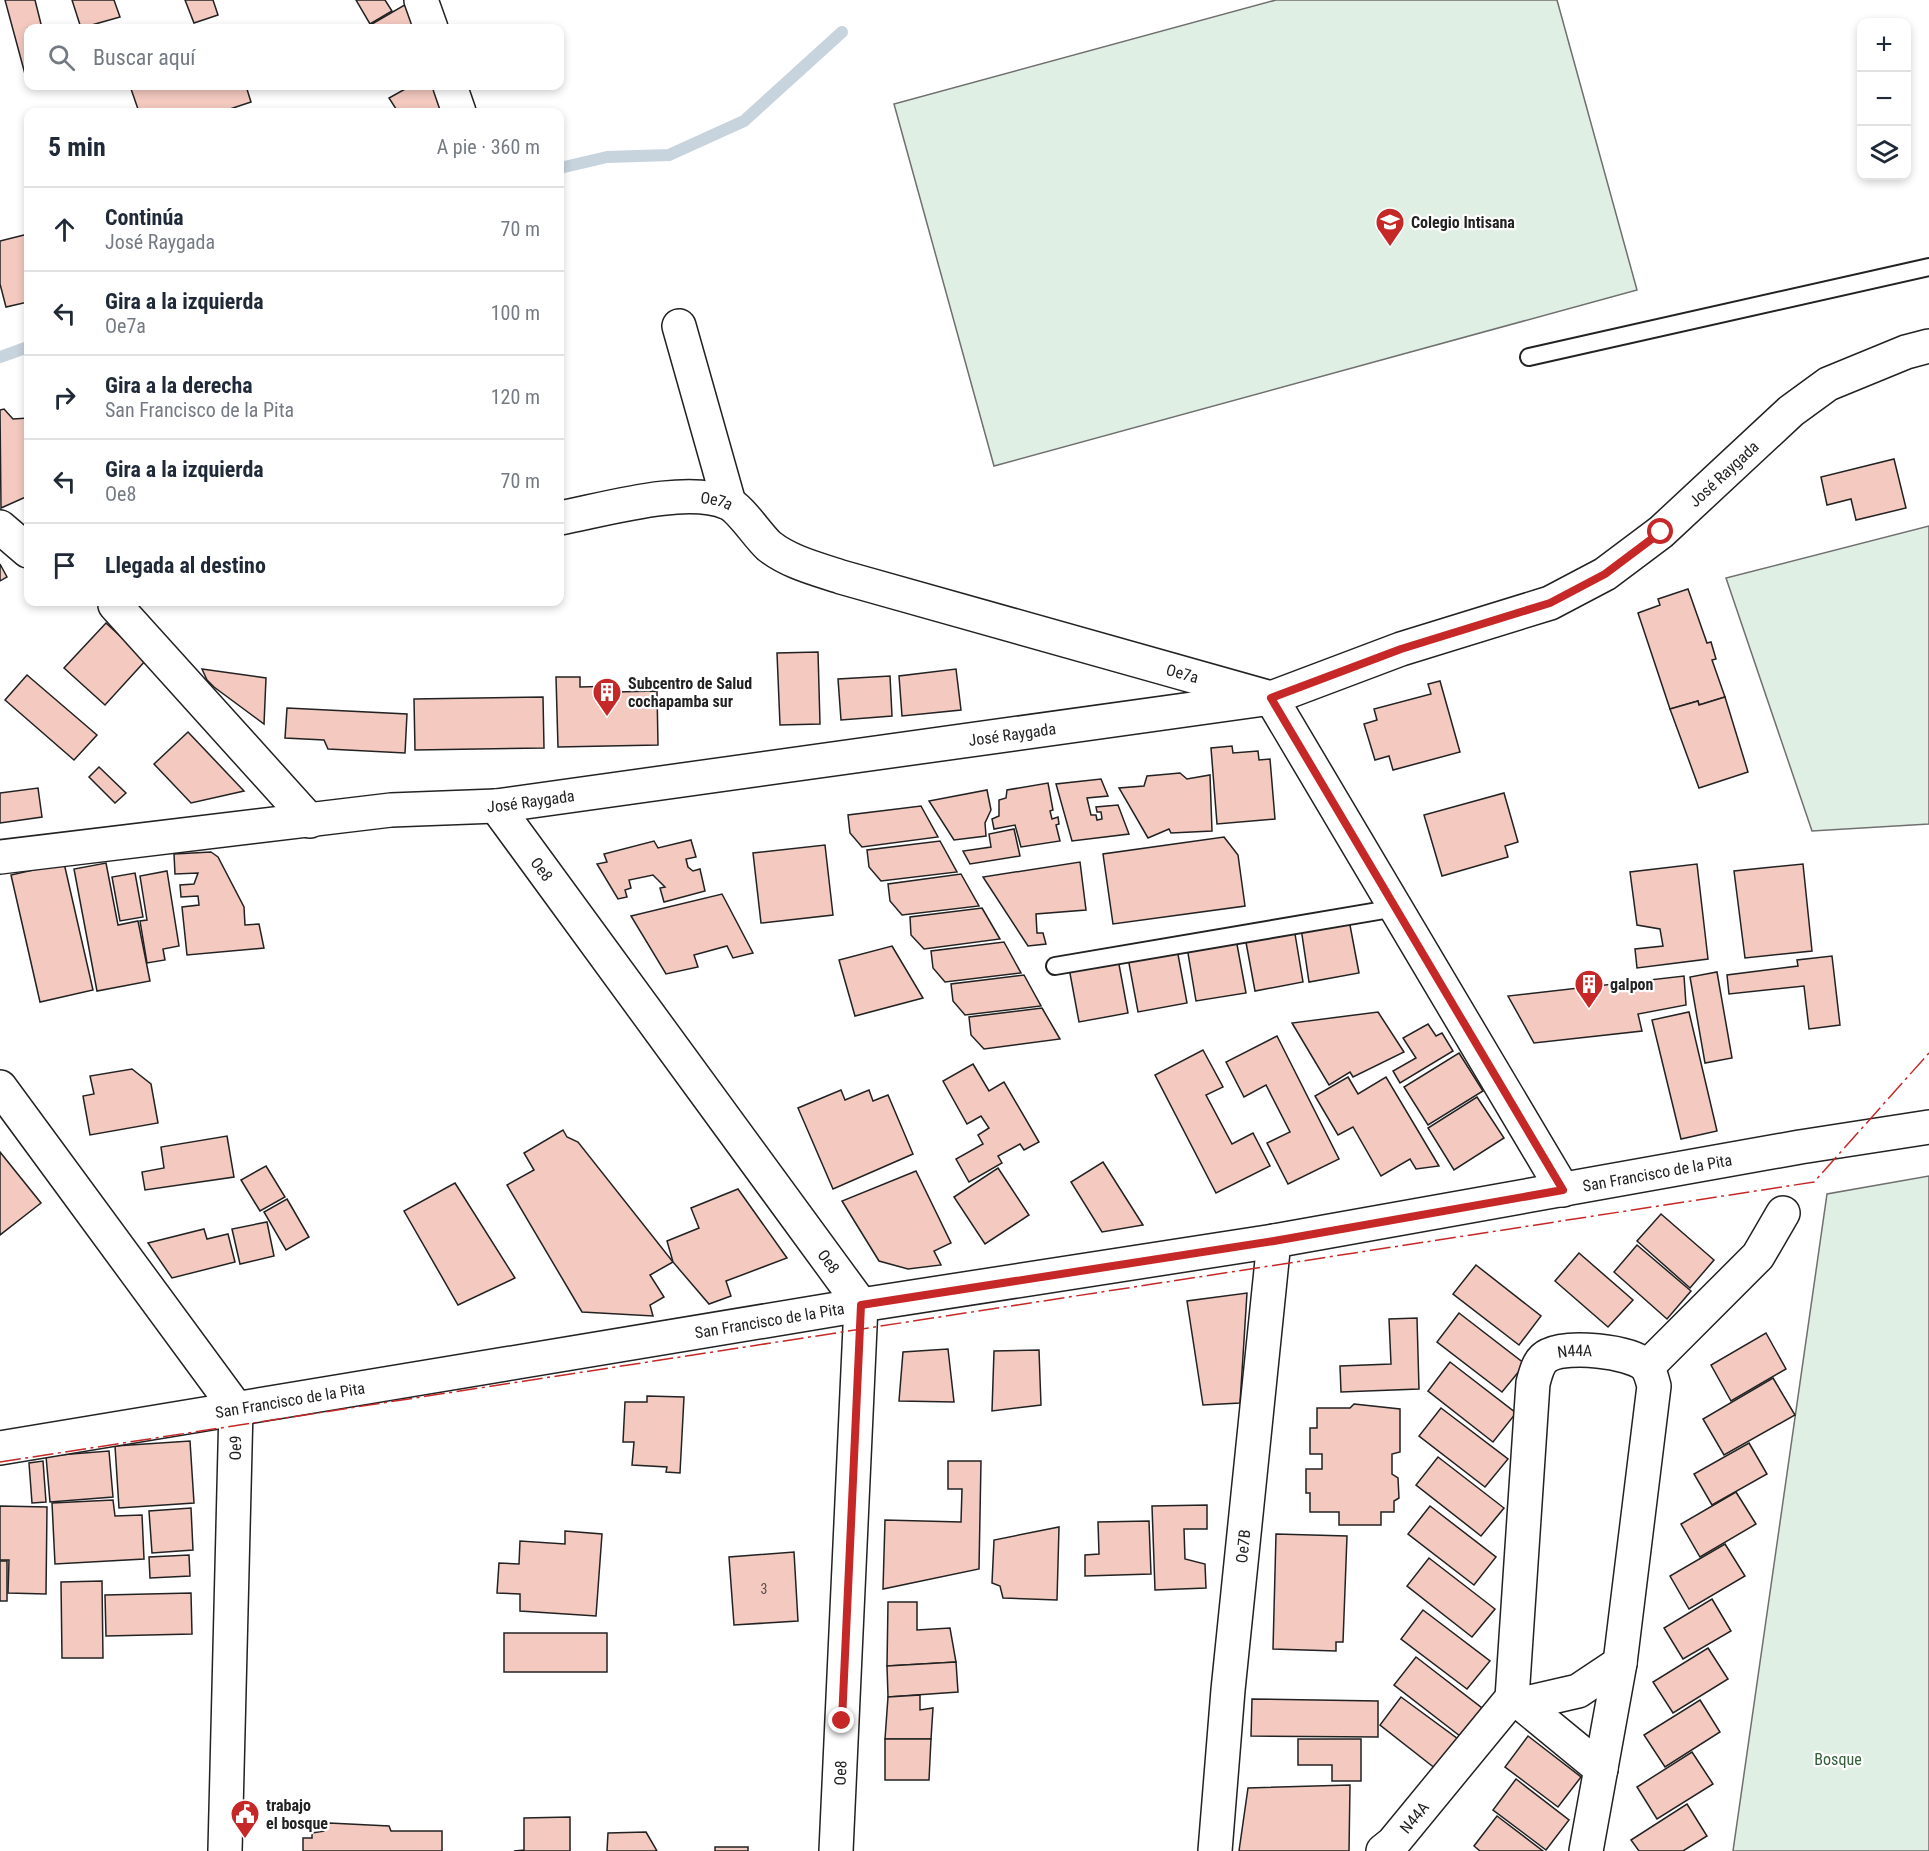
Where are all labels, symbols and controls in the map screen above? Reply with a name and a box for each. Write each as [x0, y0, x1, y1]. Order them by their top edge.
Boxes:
map controls [1857, 18, 1911, 180]
button: + [1857, 18, 1911, 72]
search box [24, 24, 564, 90]
icon: search [45, 41, 78, 74]
text: Buscar aquí [93, 45, 196, 70]
button: − [1857, 72, 1911, 126]
button: layers [1857, 126, 1911, 180]
text: 5 min [48, 132, 106, 162]
text: A pie · 360 m [437, 135, 540, 159]
text: Continúa [105, 205, 184, 230]
school or university icon: Colegio Intisana [1374, 206, 1406, 248]
icon: ahead [48, 213, 81, 246]
place label: Colegio Intisana [1411, 213, 1515, 232]
text: 70 m [501, 217, 540, 241]
text: José Raygada [105, 230, 215, 254]
text: Gira a la izquierda [105, 289, 264, 314]
icon: left [48, 297, 81, 330]
text: 100 m [491, 301, 540, 325]
text: Oe7a [105, 314, 146, 338]
text: Gira a la derecha [105, 373, 253, 398]
icon: right [48, 381, 81, 414]
text: 120 m [491, 385, 540, 409]
text: San Francisco de la Pita [105, 398, 294, 422]
street label: José Raygada [1685, 437, 1763, 511]
text: Gira a la izquierda [105, 457, 264, 482]
icon: left [48, 465, 81, 498]
text: 70 m [501, 469, 540, 493]
text: Oe8 [105, 482, 136, 506]
street label: Oe7a [700, 488, 736, 514]
route start [1647, 518, 1673, 544]
icon: arrive [48, 549, 81, 582]
text: Llegada al destino [105, 553, 266, 578]
street label: Oe7a [1164, 660, 1201, 687]
place label: Subcentro de Salud cochapamba sur [628, 674, 752, 711]
building icon: Subcentro de Salud cochapamba sur [591, 676, 623, 718]
street label: José Raygada [967, 719, 1057, 750]
street label: José Raygada [487, 786, 576, 816]
street label: Oe8 [527, 854, 557, 885]
building icon: galpon [1573, 968, 1605, 1010]
place label: galpon [1610, 975, 1654, 994]
street label: San Francisco de la Pita [1581, 1150, 1733, 1196]
street label: Oe8 [814, 1246, 844, 1277]
street label: San Francisco de la Pita [693, 1299, 846, 1342]
street label: N44A [1556, 1341, 1593, 1362]
street label: San Francisco de la Pita [214, 1379, 366, 1422]
street label: Oe9 [226, 1435, 245, 1461]
street label: Oe7B [1232, 1529, 1254, 1564]
house number: 3 [761, 1581, 767, 1597]
route end [828, 1707, 854, 1733]
park label: Bosque [1814, 1750, 1862, 1769]
street label: Oe8 [831, 1760, 850, 1786]
place label: trabajo el bosque [266, 1796, 328, 1833]
public building icon: trabajo el bosque [229, 1798, 261, 1840]
street label: N44A [1396, 1798, 1433, 1837]

